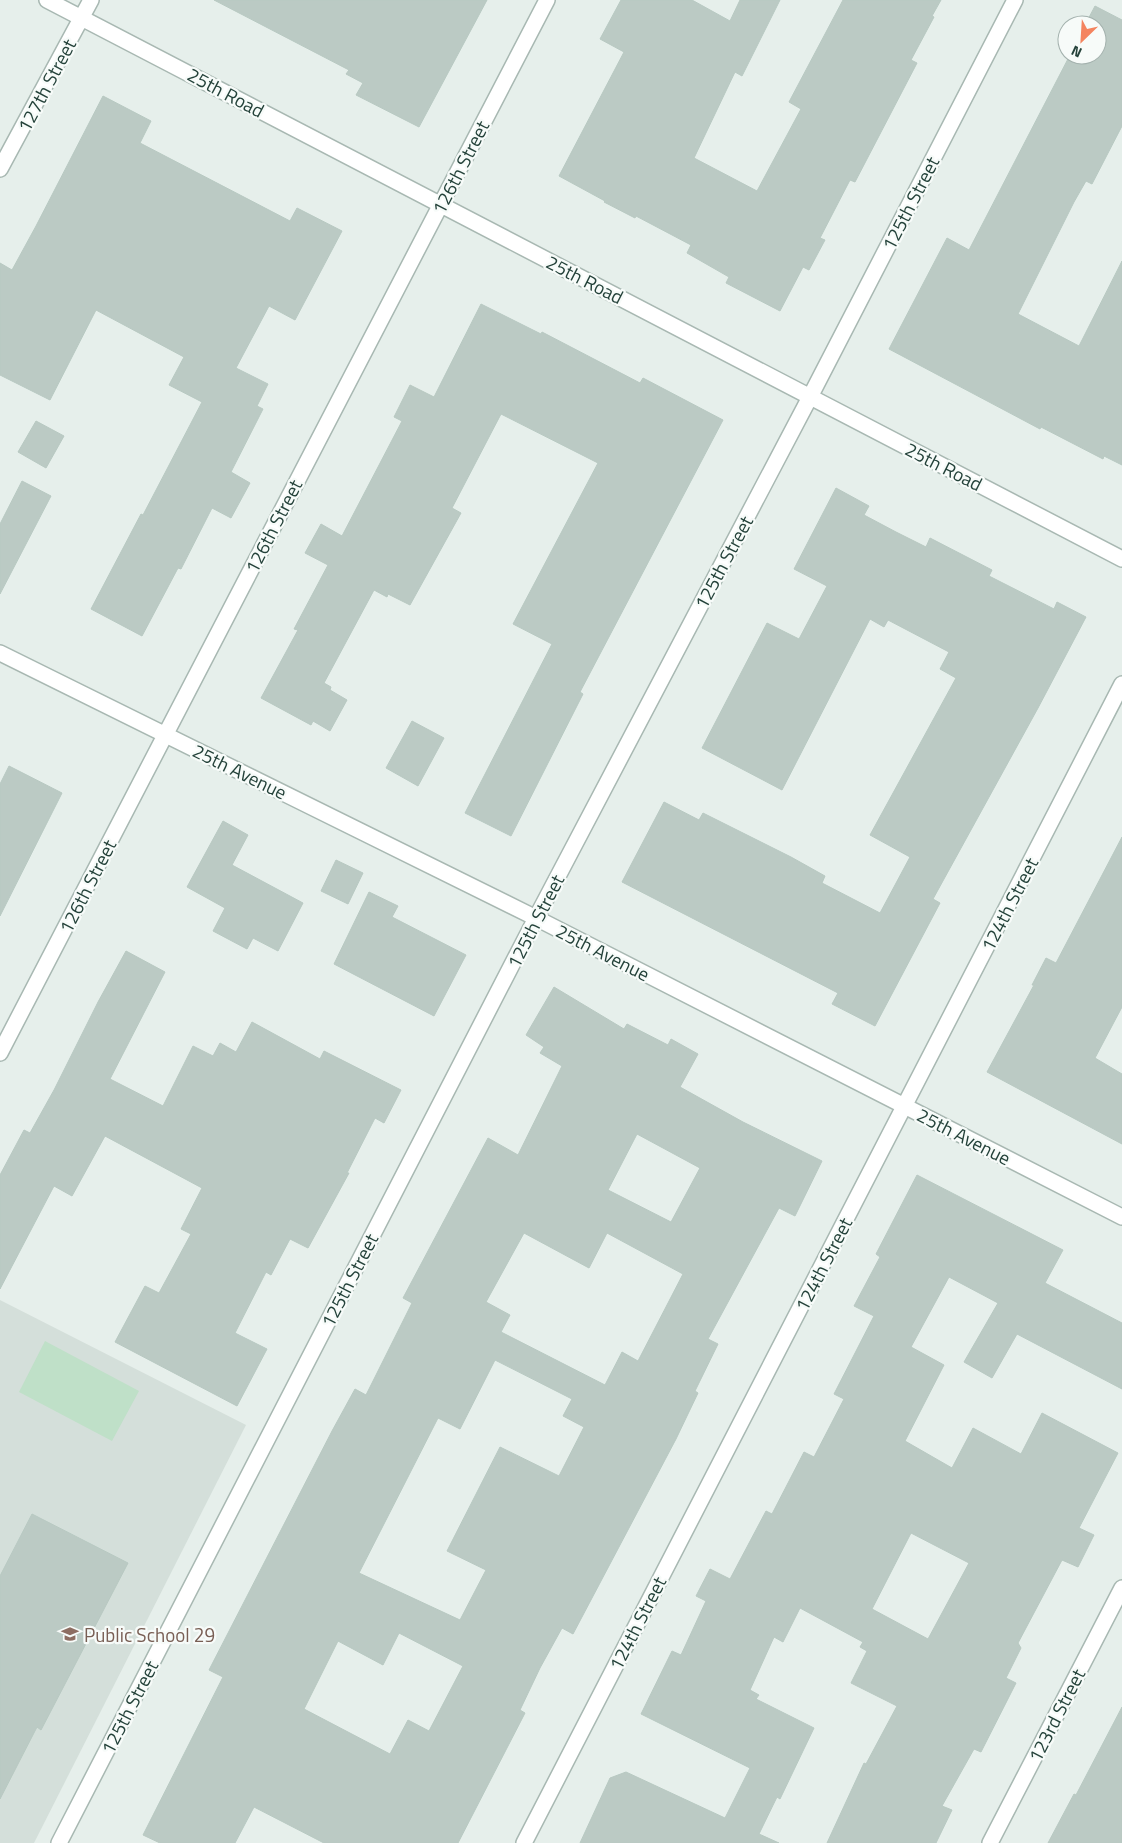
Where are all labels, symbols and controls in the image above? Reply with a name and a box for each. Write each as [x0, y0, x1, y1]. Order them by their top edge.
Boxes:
north arrow [1057, 15, 1107, 65]
street label: 127th Street [9, 33, 83, 137]
text: N [1067, 41, 1085, 64]
street label: 25th Road [182, 60, 270, 124]
street label: 126th Street [424, 115, 496, 219]
street label: 125th Street [874, 151, 946, 255]
street label: 25th Road [541, 247, 629, 311]
street label: 25th Road [900, 434, 988, 498]
street label: 126th Street [237, 474, 309, 578]
street label: 125th Street [686, 510, 760, 614]
street label: 25th Avenue [188, 736, 292, 806]
street label: 126th Street [51, 834, 123, 938]
street label: 124th Street [973, 852, 1045, 956]
street label: 125th Street [499, 869, 571, 973]
street label: 25th Avenue [551, 916, 655, 988]
street label: 25th Avenue [912, 1100, 1016, 1172]
street label: 124th Street [787, 1212, 859, 1316]
street label: 125th Street [313, 1228, 385, 1332]
street label: 124th Street [601, 1571, 673, 1675]
place label: Public School 29 [84, 1620, 215, 1649]
school or university icon: Public School 29 [60, 1624, 80, 1644]
street label: 125th Street [93, 1655, 165, 1759]
street label: 123rd Street [1020, 1663, 1092, 1767]

